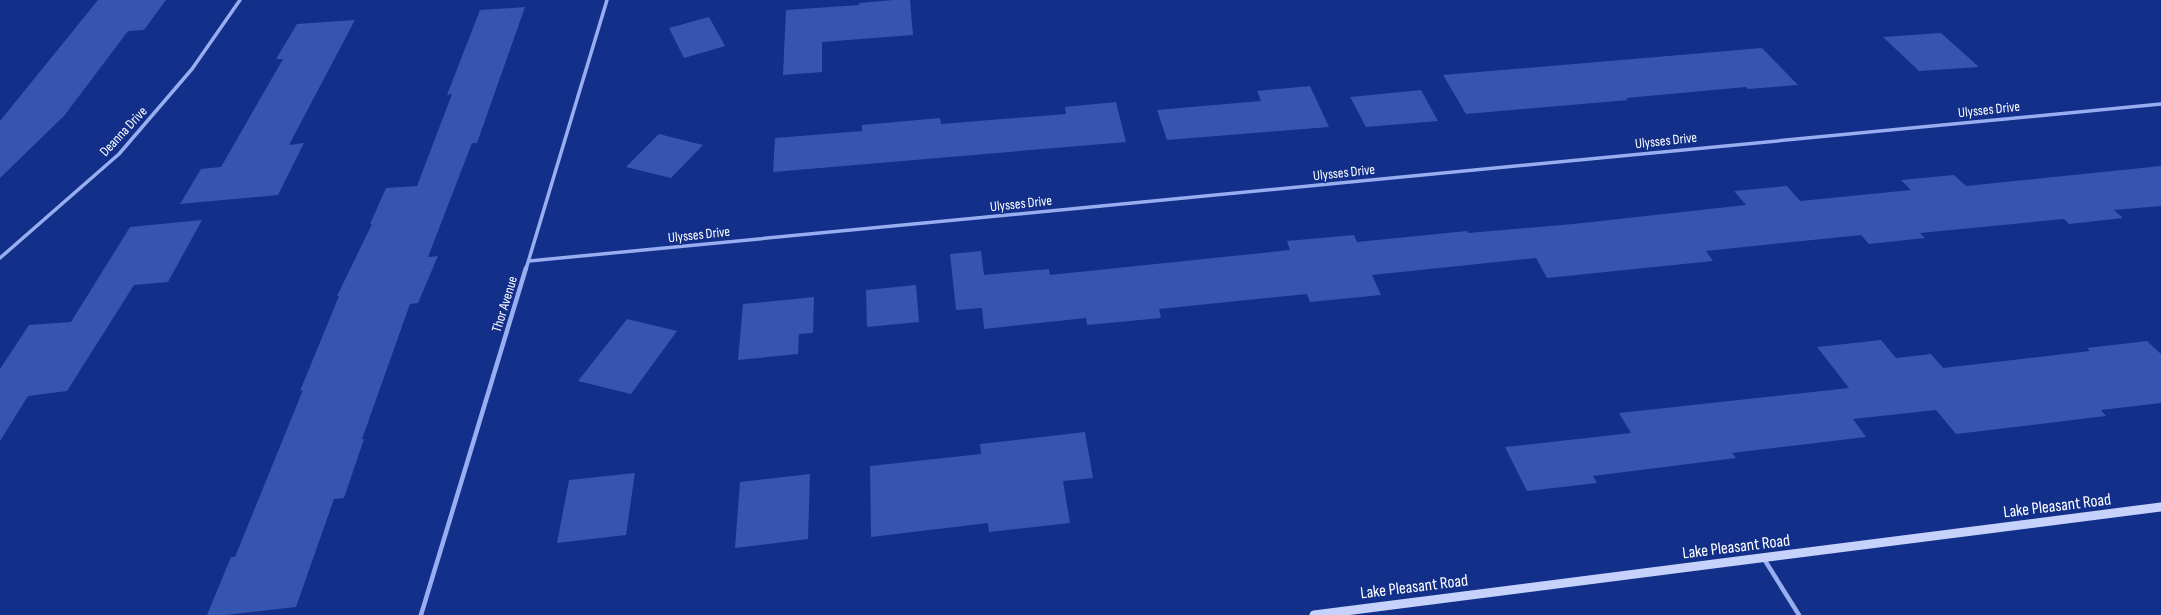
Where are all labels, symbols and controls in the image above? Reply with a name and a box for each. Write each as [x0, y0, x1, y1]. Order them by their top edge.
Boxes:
street label: Ulysses Drive [1957, 98, 2021, 121]
street label: Deanna Drive [96, 103, 151, 160]
street label: Ulysses Drive [1634, 129, 1698, 152]
street label: Ulysses Drive [1312, 161, 1376, 184]
street label: Ulysses Drive [989, 192, 1053, 215]
street label: Ulysses Drive [667, 223, 731, 246]
street label: Thor Avenue [488, 274, 521, 334]
street label: Lake Pleasant Road [2002, 489, 2112, 523]
street label: Lake Pleasant Road [1681, 530, 1791, 564]
street label: Lake Pleasant Road [1359, 570, 1469, 604]

